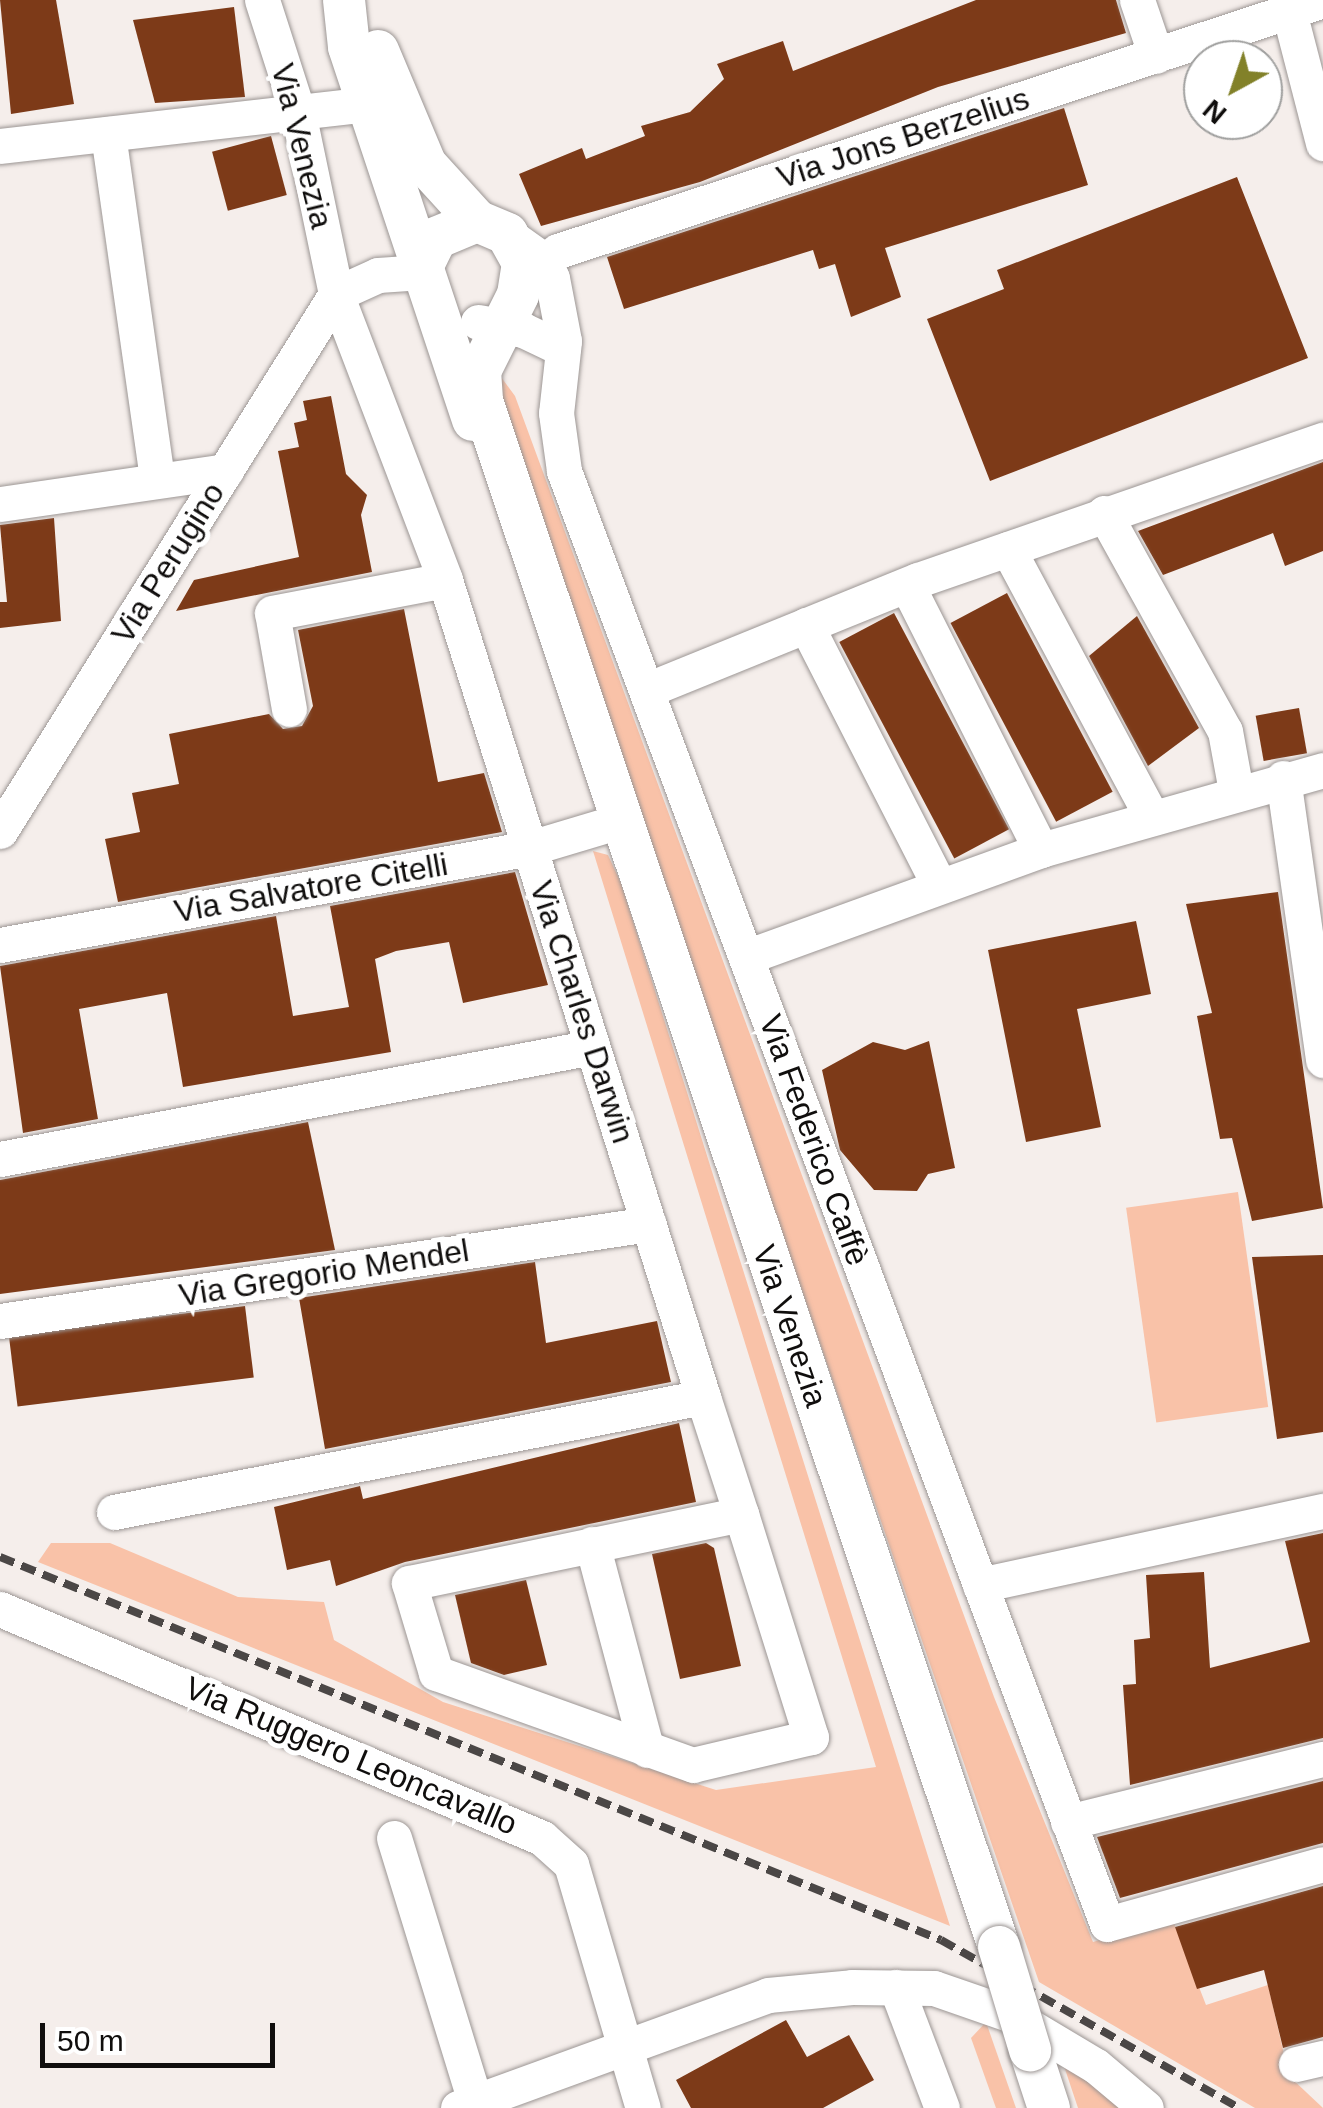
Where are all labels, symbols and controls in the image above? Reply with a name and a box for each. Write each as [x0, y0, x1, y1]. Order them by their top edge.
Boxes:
north arrow [1183, 40, 1283, 140]
street label: Via Venezia [263, 60, 341, 232]
street label: Via Jons Berzelius [772, 79, 1034, 197]
text: N [1197, 93, 1232, 130]
street label: Via Perugino [103, 475, 233, 651]
street label: Via Salvatore Citelli [171, 845, 451, 931]
street label: Via Charles Darwin [522, 876, 642, 1148]
street label: Via Federico Caffè [751, 1009, 877, 1271]
street label: Via Gregorio Mendel [176, 1231, 472, 1315]
street label: Via Venezia [744, 1240, 836, 1412]
street label: Via Ruggero Leoncavallo [179, 1669, 523, 1843]
scale bar [45, 2003, 280, 2065]
text: 50 m [57, 2024, 124, 2057]

